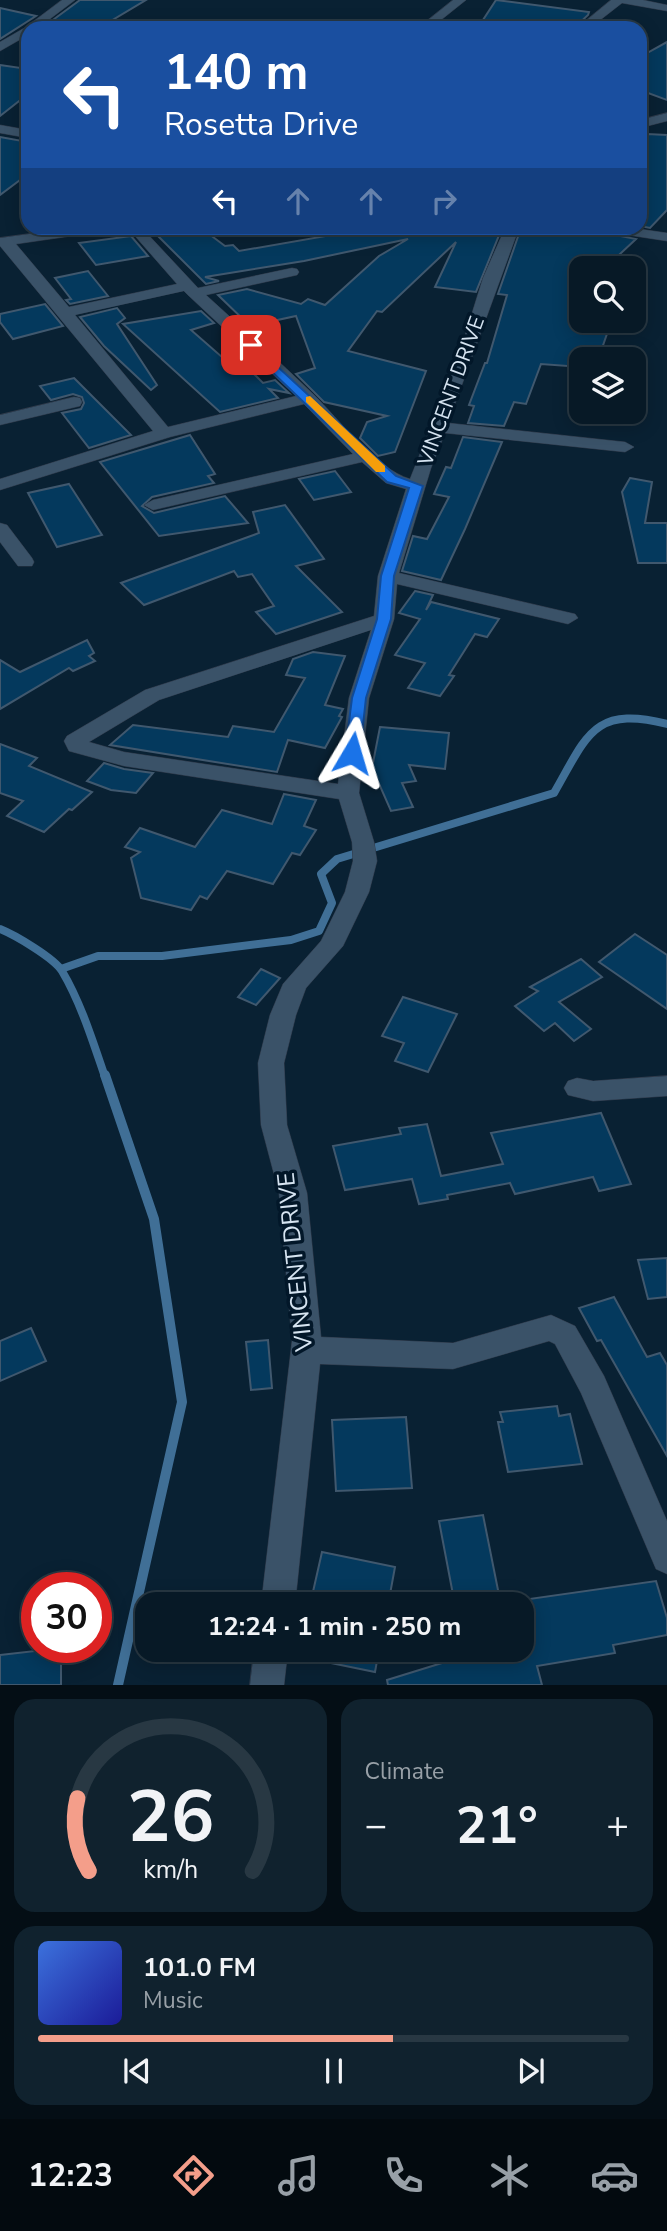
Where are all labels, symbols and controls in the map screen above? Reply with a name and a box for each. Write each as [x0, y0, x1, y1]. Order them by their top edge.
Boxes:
text: 140 m [164, 39, 308, 106]
icon: left [49, 49, 140, 140]
text: Rosetta Drive [164, 103, 358, 146]
icon: left [206, 182, 244, 220]
icon: ahead [279, 182, 317, 220]
icon: ahead [352, 182, 390, 220]
icon: right [425, 182, 463, 220]
map controls [569, 256, 646, 424]
button: search [569, 256, 646, 333]
street label: VINCENT DRIVE [411, 312, 491, 471]
pin [221, 315, 281, 375]
icon: arrive [232, 326, 270, 364]
button: layers [569, 347, 646, 424]
position arrow [315, 716, 389, 790]
street label: VINCENT DRIVE [270, 1171, 320, 1354]
speed limit sign: 30 [21, 1572, 112, 1663]
text: 12:24 · 1 min · 250 m [208, 1609, 461, 1644]
text: Climate [365, 1756, 444, 1787]
text: 26 [127, 1768, 214, 1868]
text: 21° [456, 1790, 538, 1861]
text: − [365, 1800, 387, 1851]
text: + [606, 1800, 629, 1851]
text: km/h [143, 1853, 198, 1887]
text: 101.0 FM [143, 1950, 256, 1985]
text: Music [143, 1985, 203, 2016]
icon: previous [118, 2052, 156, 2090]
icon: pause [315, 2052, 353, 2090]
icon: next [512, 2052, 550, 2090]
icon: directions [169, 2151, 218, 2200]
icon: music [274, 2151, 323, 2200]
icon: phone [379, 2151, 428, 2200]
icon: climate [485, 2151, 534, 2200]
icon: car [590, 2151, 639, 2200]
text: 12:23 [28, 2154, 113, 2197]

